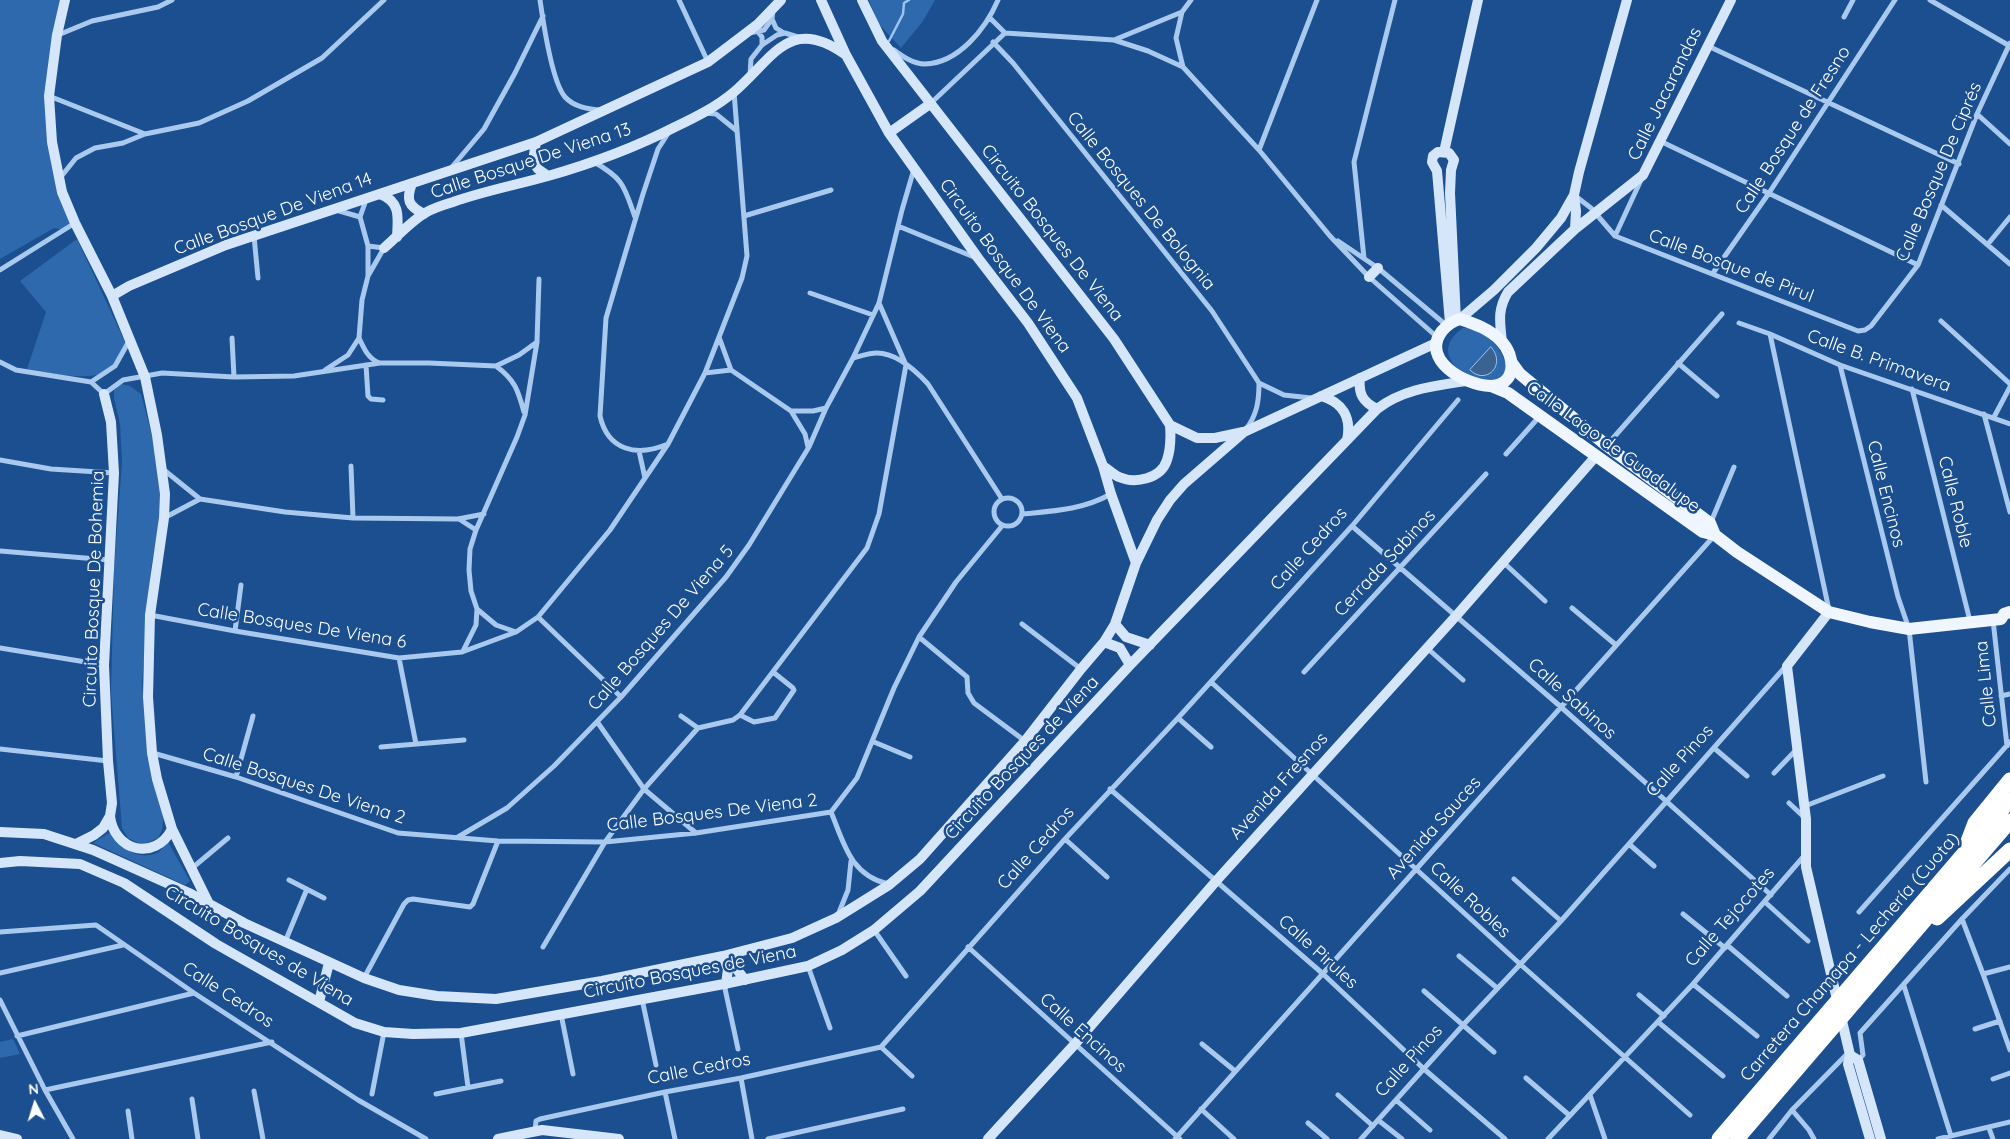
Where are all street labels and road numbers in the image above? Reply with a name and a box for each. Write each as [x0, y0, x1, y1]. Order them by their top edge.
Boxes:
street label: Calle Jacarandas [1623, 24, 1707, 164]
street label: Calle Bosque de Fresno [1731, 42, 1855, 218]
street label: Calle Bosque De Ciprés [1891, 79, 1987, 265]
street label: Calle Bosques De Bolognia [1062, 107, 1220, 295]
street label: Calle Bosque De Viena 13 [428, 118, 634, 204]
street label: Circuito Bosques De Viena [976, 140, 1128, 326]
street label: Calle Bosque De Viena 14 [171, 168, 375, 260]
street label: Circuito Bosque De Viena [935, 175, 1075, 357]
street label: Calle Bosque de Pirul [1645, 225, 1817, 307]
street label: Calle B. Primavera [1804, 325, 1954, 397]
street label: Calle Lago de Guadalupe [1522, 377, 1704, 517]
street label: Calle Encinos [1862, 438, 1910, 550]
street label: Calle Roble [1933, 454, 1977, 550]
street label: Circuito Bosque De Bohemia [79, 470, 109, 708]
street label: Calle Cedros [1266, 503, 1352, 595]
street label: Cerrada Sabinos [1330, 505, 1440, 621]
street label: Calle Bosques De Viena 5 [583, 541, 739, 715]
street label: Calle Bosques De Viena 6 [196, 599, 408, 653]
street label: Calle Lima [1971, 640, 2001, 728]
street label: Calle Sabinos [1523, 654, 1621, 744]
street label: Circuito Bosques de Viena [940, 672, 1104, 844]
street label: Calle Pinos [1642, 720, 1718, 802]
street label: Avenida Fresnos [1225, 728, 1333, 844]
street label: Calle Bosques De Viena 2 [200, 743, 408, 829]
street label: Avenida Sauces [1382, 772, 1486, 884]
street label: Calle Bosques De Viena 2 [606, 789, 818, 837]
street label: Calle Cedros [993, 802, 1079, 894]
street label: Carretera Chamapa - Lechería (Cuota) [1736, 828, 1964, 1086]
street label: Calle Robles [1425, 857, 1515, 943]
street label: Calle Tejocotes [1681, 863, 1779, 971]
street label: Circuito Bosques de Viena [161, 881, 357, 1011]
street label: Calle Pirules [1274, 910, 1362, 994]
street label: Circuito Bosques de Viena [582, 941, 798, 1003]
street label: Calle Cedros [178, 957, 278, 1033]
street label: Calle Encinos [1035, 988, 1131, 1078]
street label: Calle Pinos [1371, 1020, 1447, 1102]
street label: Calle Cedros [646, 1048, 752, 1090]

